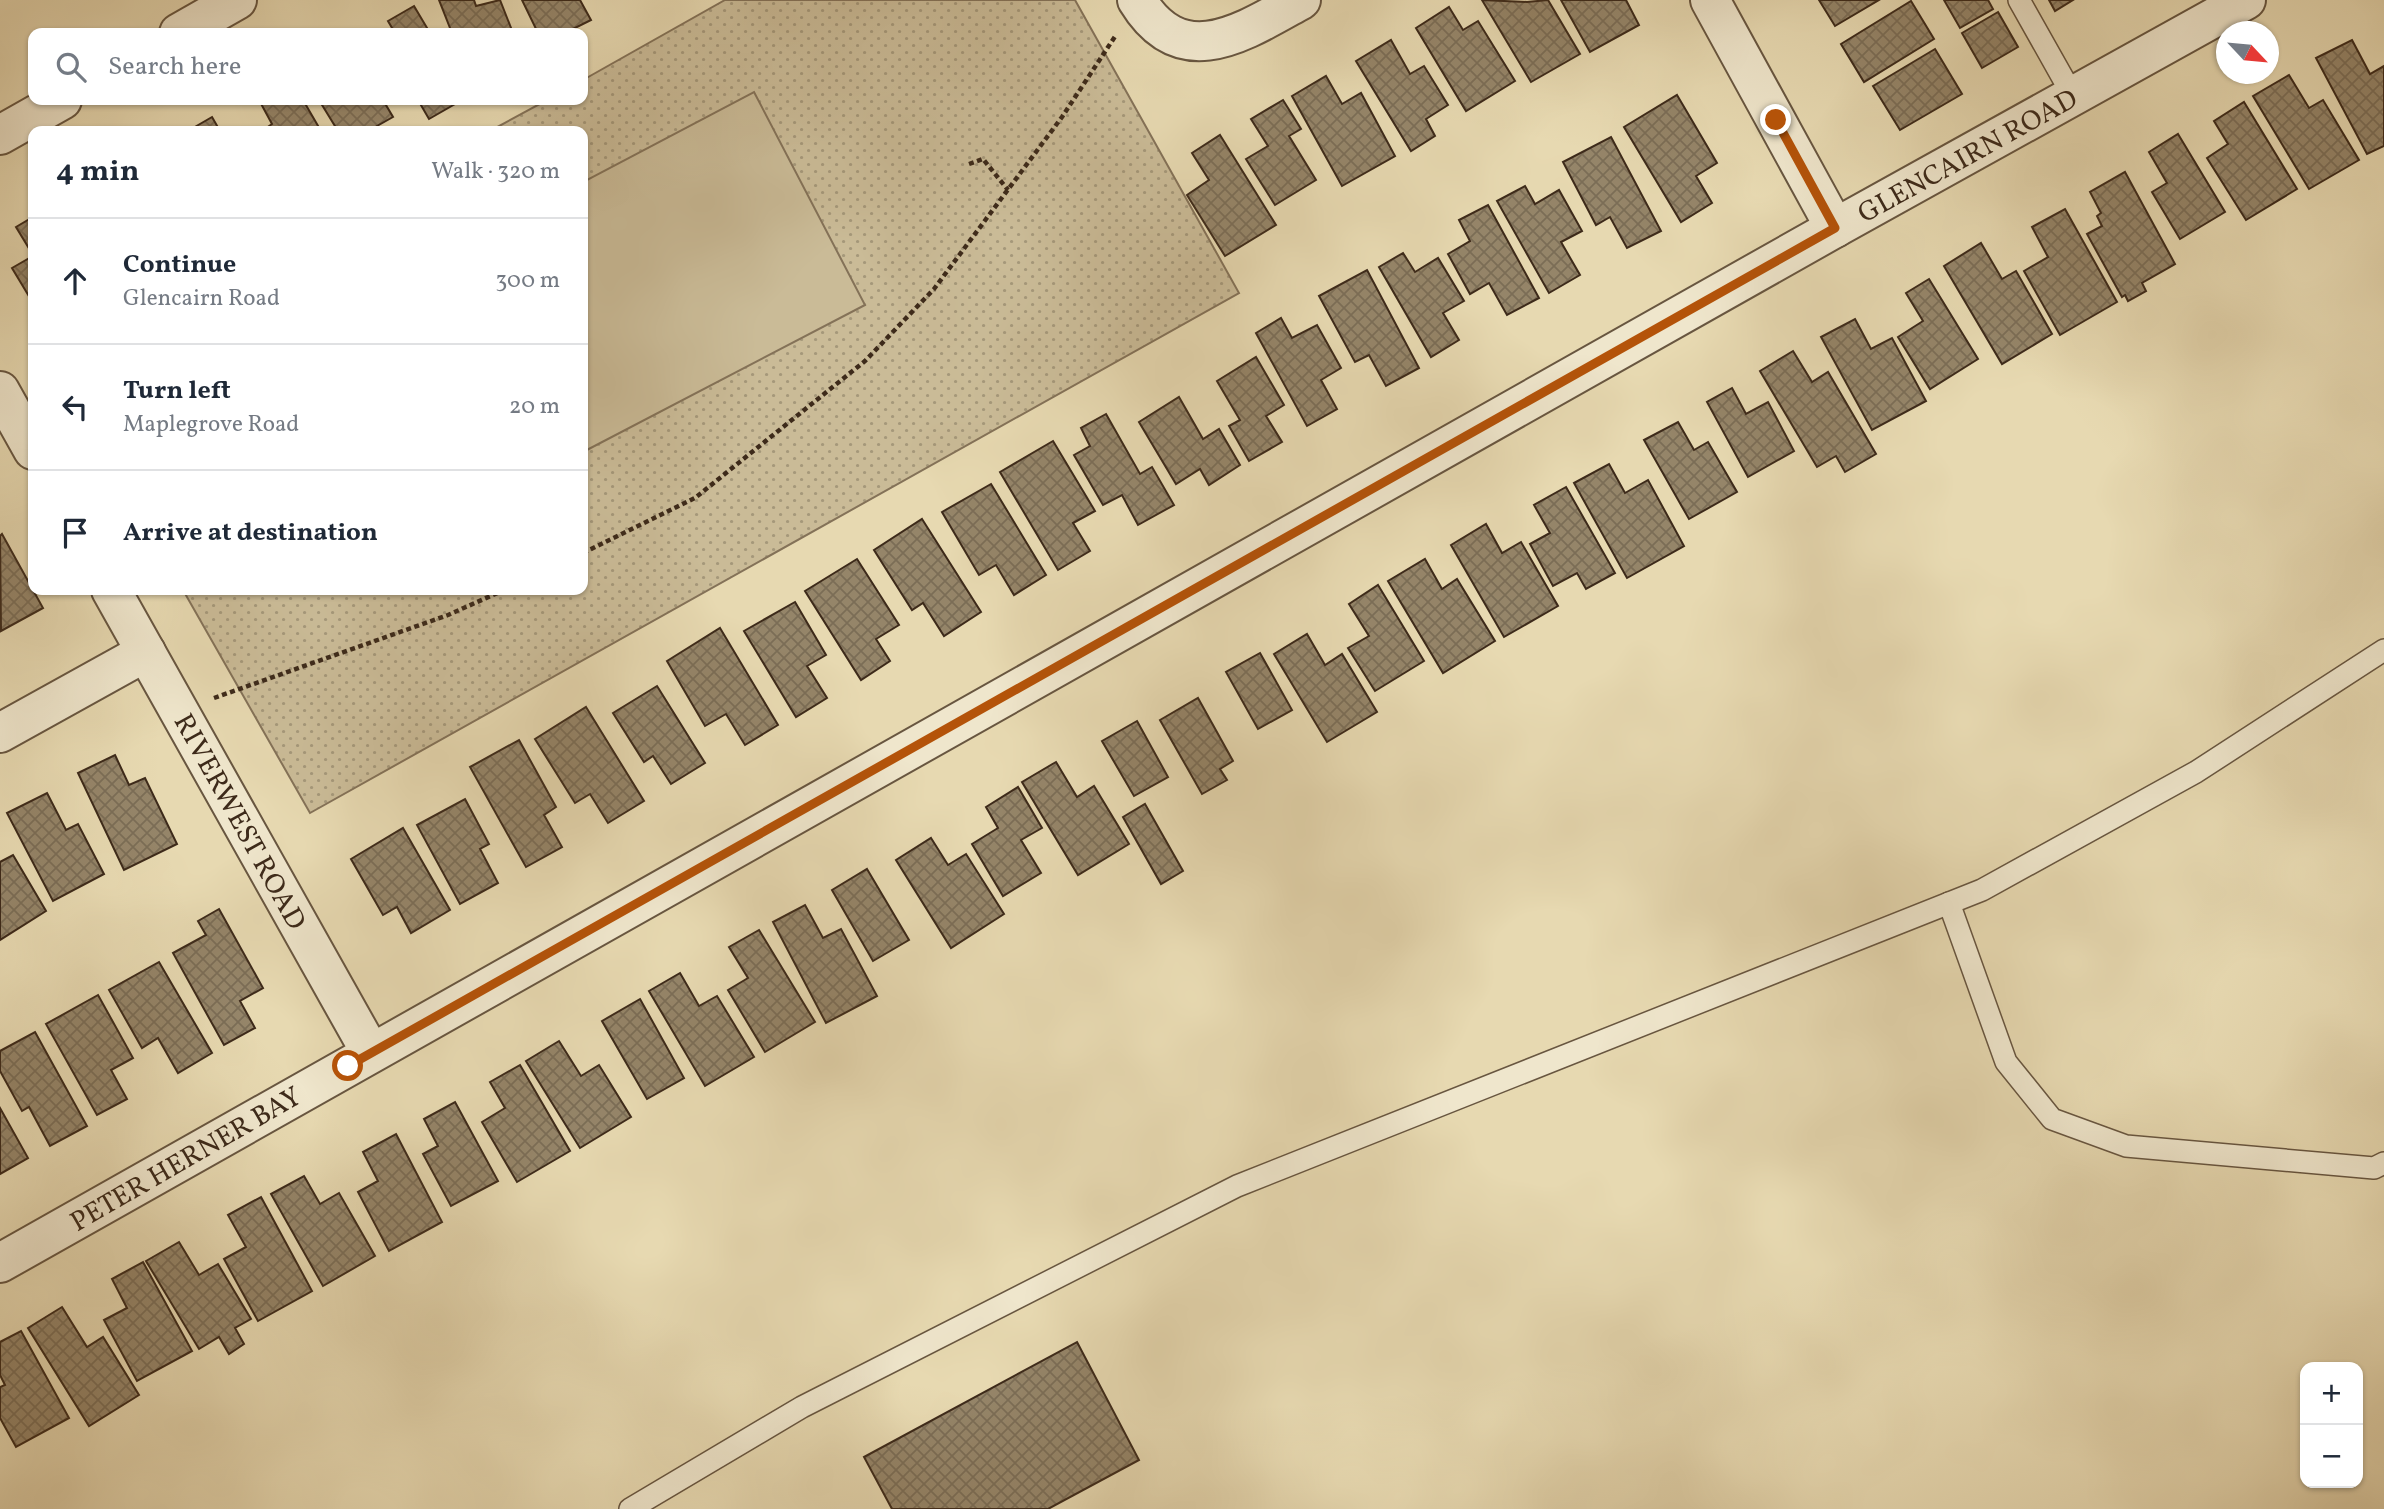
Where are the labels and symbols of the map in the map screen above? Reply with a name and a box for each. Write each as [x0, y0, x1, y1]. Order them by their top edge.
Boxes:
north arrow [2216, 21, 2279, 84]
street label: GLENCAIRN ROAD [1851, 81, 2085, 234]
route end [1760, 104, 1791, 135]
street label: RIVERWEST ROAD [163, 707, 315, 937]
route start [332, 1050, 363, 1081]
street label: PETER HERNER BAY [64, 1078, 309, 1242]

